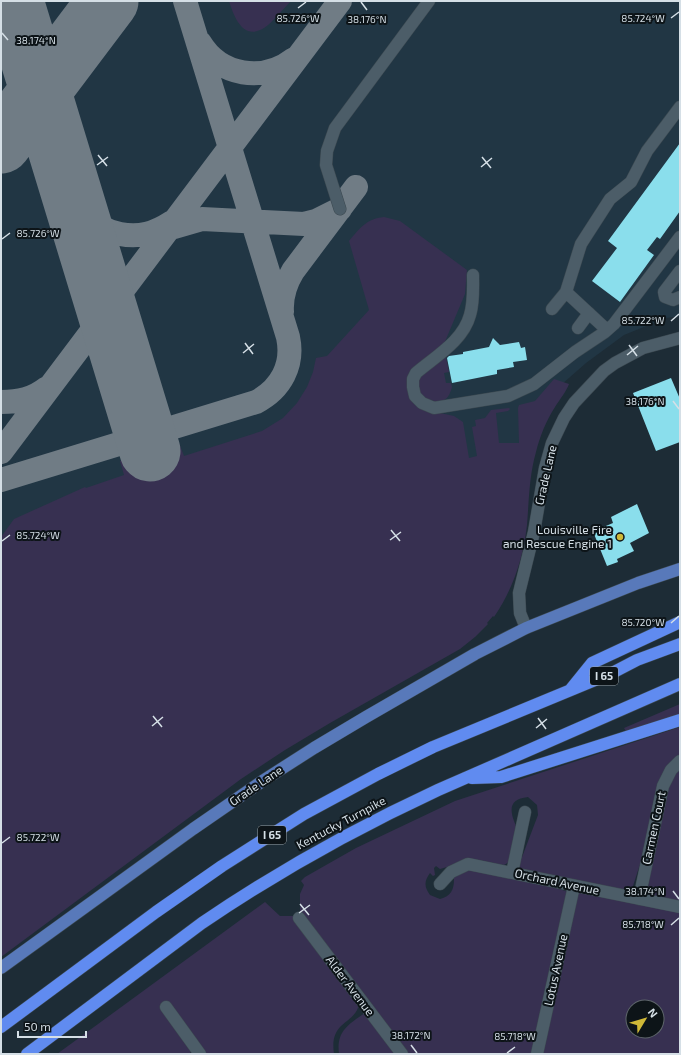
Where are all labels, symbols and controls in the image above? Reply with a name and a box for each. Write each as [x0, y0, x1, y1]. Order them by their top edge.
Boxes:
text: 85.726°W [277, 12, 320, 24]
text: 85.724°W [621, 12, 665, 24]
text: 38.176°N [348, 13, 387, 25]
text: 38.174°N [16, 34, 56, 46]
text: 85.726°W [17, 227, 60, 239]
text: 85.722°W [622, 314, 665, 326]
text: 38.176°N [626, 395, 665, 407]
street label: Grade Lane [531, 443, 559, 506]
place label: Louisville Fire and Rescue Engine 1 [503, 522, 612, 550]
text: 85.724°W [16, 529, 60, 541]
marker: Louisville Fire and Rescue Engine 1 [615, 532, 625, 542]
text: 85.720°W [621, 616, 665, 628]
road number: I 65 [590, 667, 618, 685]
street label: Grade Lane [226, 762, 285, 808]
street label: Carmen Court [638, 789, 668, 866]
street label: Kentucky Turnpike [294, 793, 388, 852]
road number: I 65 [258, 826, 286, 844]
text: 85.722°W [17, 831, 60, 843]
street label: Orchard Avenue [514, 865, 601, 897]
text: 38.174°N [625, 885, 665, 897]
text: 85.718°W [622, 918, 664, 930]
street label: Lotus Avenue [541, 933, 569, 1007]
street label: Alder Avenue [324, 953, 378, 1018]
north arrow [625, 999, 665, 1039]
text: N [646, 1005, 661, 1020]
scale bar [18, 1013, 86, 1039]
text: 50 m [24, 1019, 51, 1033]
text: 38.172°N [392, 1029, 430, 1041]
text: 85.718°W [494, 1030, 536, 1042]

